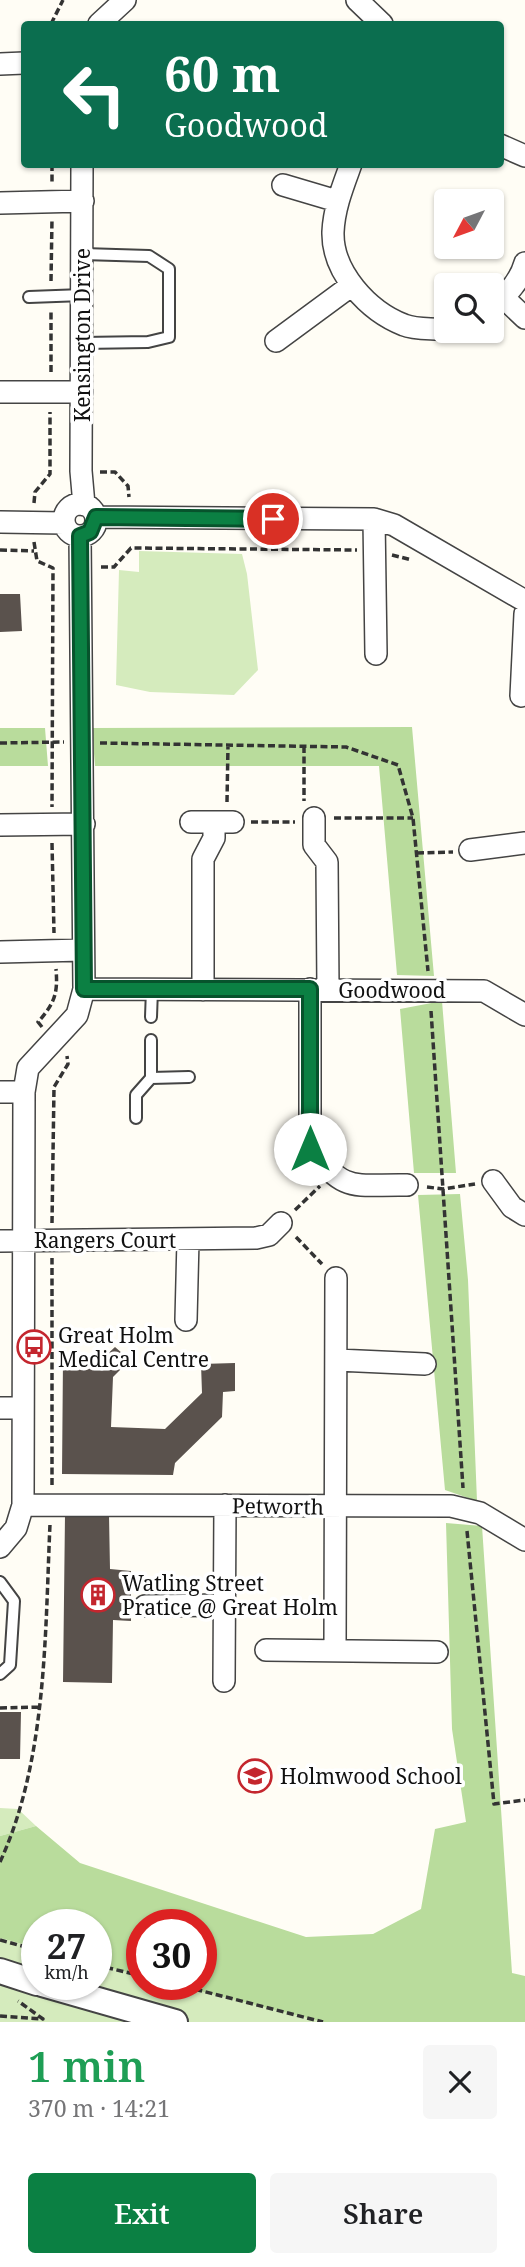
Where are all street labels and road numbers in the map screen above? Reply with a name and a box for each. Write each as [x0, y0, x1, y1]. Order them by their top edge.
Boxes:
street label: Kensington Drive [68, 248, 96, 422]
street label: Goodwood [338, 976, 446, 1004]
street label: Rangers Court [34, 1226, 176, 1254]
street label: Petworth [232, 1491, 324, 1521]

